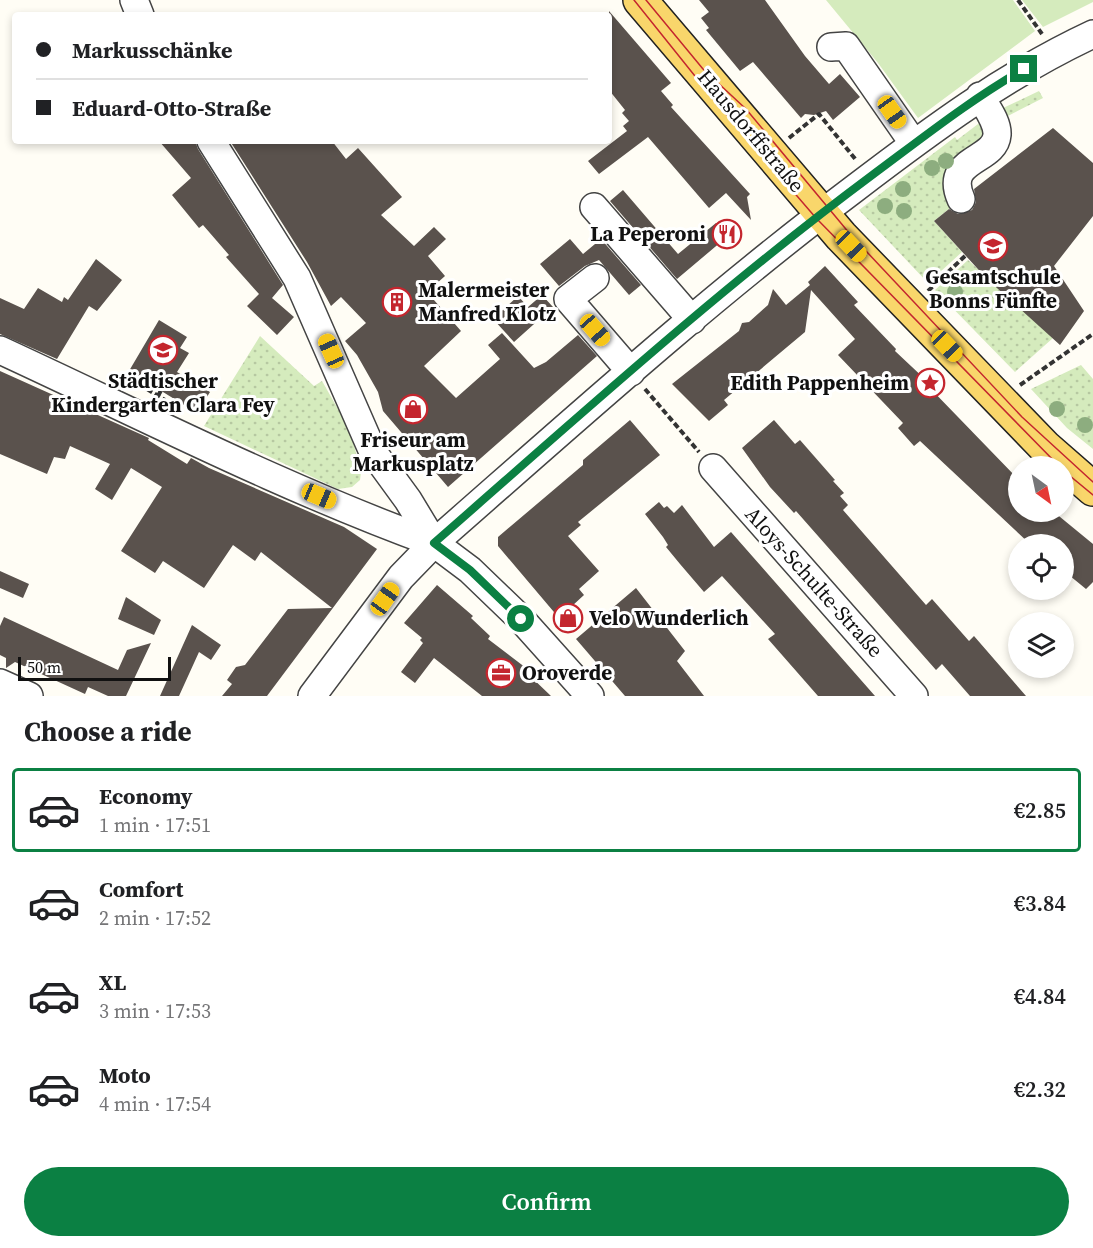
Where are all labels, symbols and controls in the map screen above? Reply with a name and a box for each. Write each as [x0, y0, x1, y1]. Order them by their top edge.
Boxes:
text: Markusschänke [72, 35, 232, 65]
route end [1010, 55, 1037, 82]
street label: Hausdorffstraße [691, 63, 812, 198]
car [874, 92, 910, 132]
text: Eduard-Otto-Straße [72, 93, 271, 123]
restaurant icon: La Peperoni [711, 218, 743, 250]
place label: La Peperoni [590, 219, 706, 248]
car [832, 227, 870, 265]
school or university icon: Gesamtschule Bonns Fünfte [977, 230, 1009, 262]
place label: Gesamtschule Bonns Fünfte [925, 262, 1061, 315]
place label: Malermeister Manfred Klotz [418, 275, 556, 328]
building icon: Malermeister Manfred Klotz [381, 286, 413, 318]
car [576, 311, 614, 349]
car [928, 327, 966, 365]
car [315, 331, 347, 371]
school or university icon: Städtischer Kindergarten Clara Fey [147, 334, 179, 366]
place label: Städtischer Kindergarten Clara Fey [51, 366, 276, 419]
place icon: Edith Pappenheim [914, 367, 946, 399]
place label: Edith Pappenheim [730, 368, 909, 397]
shop icon: Friseur am Markusplatz [397, 393, 429, 425]
place label: Friseur am Markusplatz [352, 425, 474, 478]
north arrow [1008, 456, 1074, 522]
map controls [1008, 456, 1074, 678]
car [299, 481, 339, 511]
street label: Aloys-Schulte-Straße [739, 500, 890, 663]
button: locate [1008, 534, 1074, 600]
car [367, 579, 403, 619]
shop icon: Velo Wunderlich [552, 602, 584, 634]
place label: Velo Wunderlich [589, 603, 749, 632]
route start [507, 605, 534, 632]
button: layers [1008, 612, 1074, 678]
scale bar [18, 654, 171, 682]
text: 50 m [27, 656, 61, 678]
office icon: Oroverde [485, 657, 517, 689]
place label: Oroverde [522, 658, 612, 687]
text: Choose a ride [24, 713, 192, 750]
text: Economy [99, 781, 193, 811]
icon: car [27, 783, 81, 837]
text: €2.85 [1014, 795, 1066, 825]
text: 1 min · 17:51 [99, 811, 211, 839]
text: Comfort [99, 874, 183, 904]
icon: car [27, 876, 81, 930]
text: €3.84 [1014, 888, 1066, 918]
text: 2 min · 17:52 [99, 904, 211, 932]
text: XL [99, 967, 126, 997]
icon: car [27, 969, 81, 1023]
text: €4.84 [1014, 981, 1066, 1011]
text: 3 min · 17:53 [99, 997, 211, 1025]
text: Moto [99, 1060, 151, 1090]
icon: car [27, 1062, 81, 1116]
text: €2.32 [1014, 1074, 1066, 1104]
text: 4 min · 17:54 [99, 1090, 211, 1118]
button: Confirm [24, 1167, 1069, 1236]

